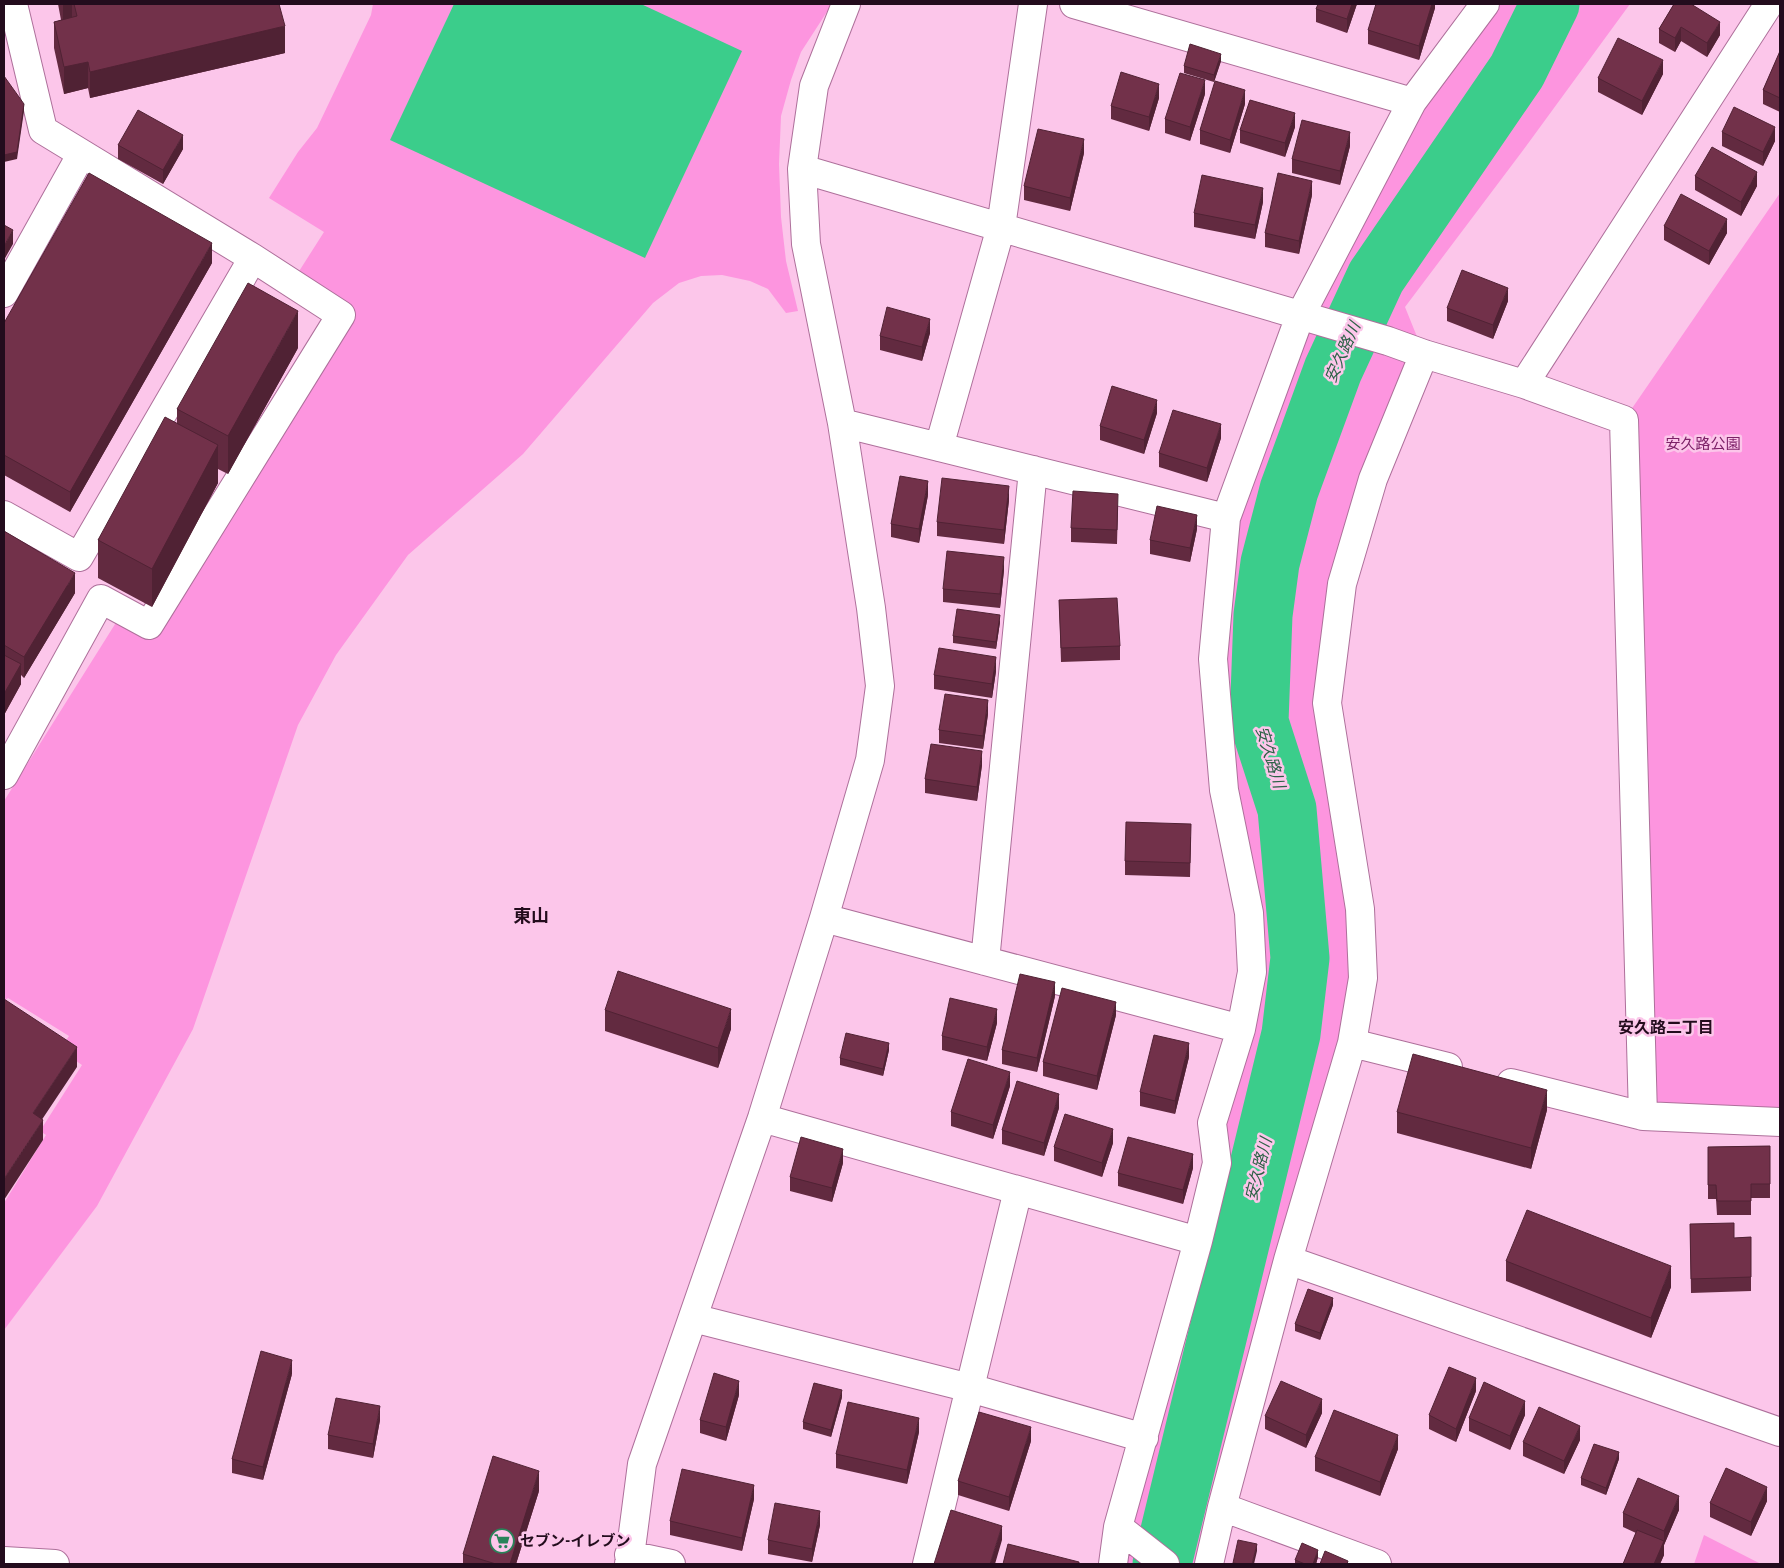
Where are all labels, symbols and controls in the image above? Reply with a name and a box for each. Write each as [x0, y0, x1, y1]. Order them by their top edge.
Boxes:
water label: 安久路川 [1320, 317, 1365, 385]
park label: 安久路公園 [1665, 434, 1741, 453]
water label: 安久路川 [1252, 723, 1291, 792]
district label: 東山 [513, 904, 549, 927]
district label: 安久路二丁目 [1618, 1017, 1714, 1037]
water label: 安久路川 [1241, 1134, 1276, 1202]
supermarket icon: セブン-イレブン [489, 1528, 515, 1554]
place label: セブン-イレブン [520, 1531, 630, 1550]

